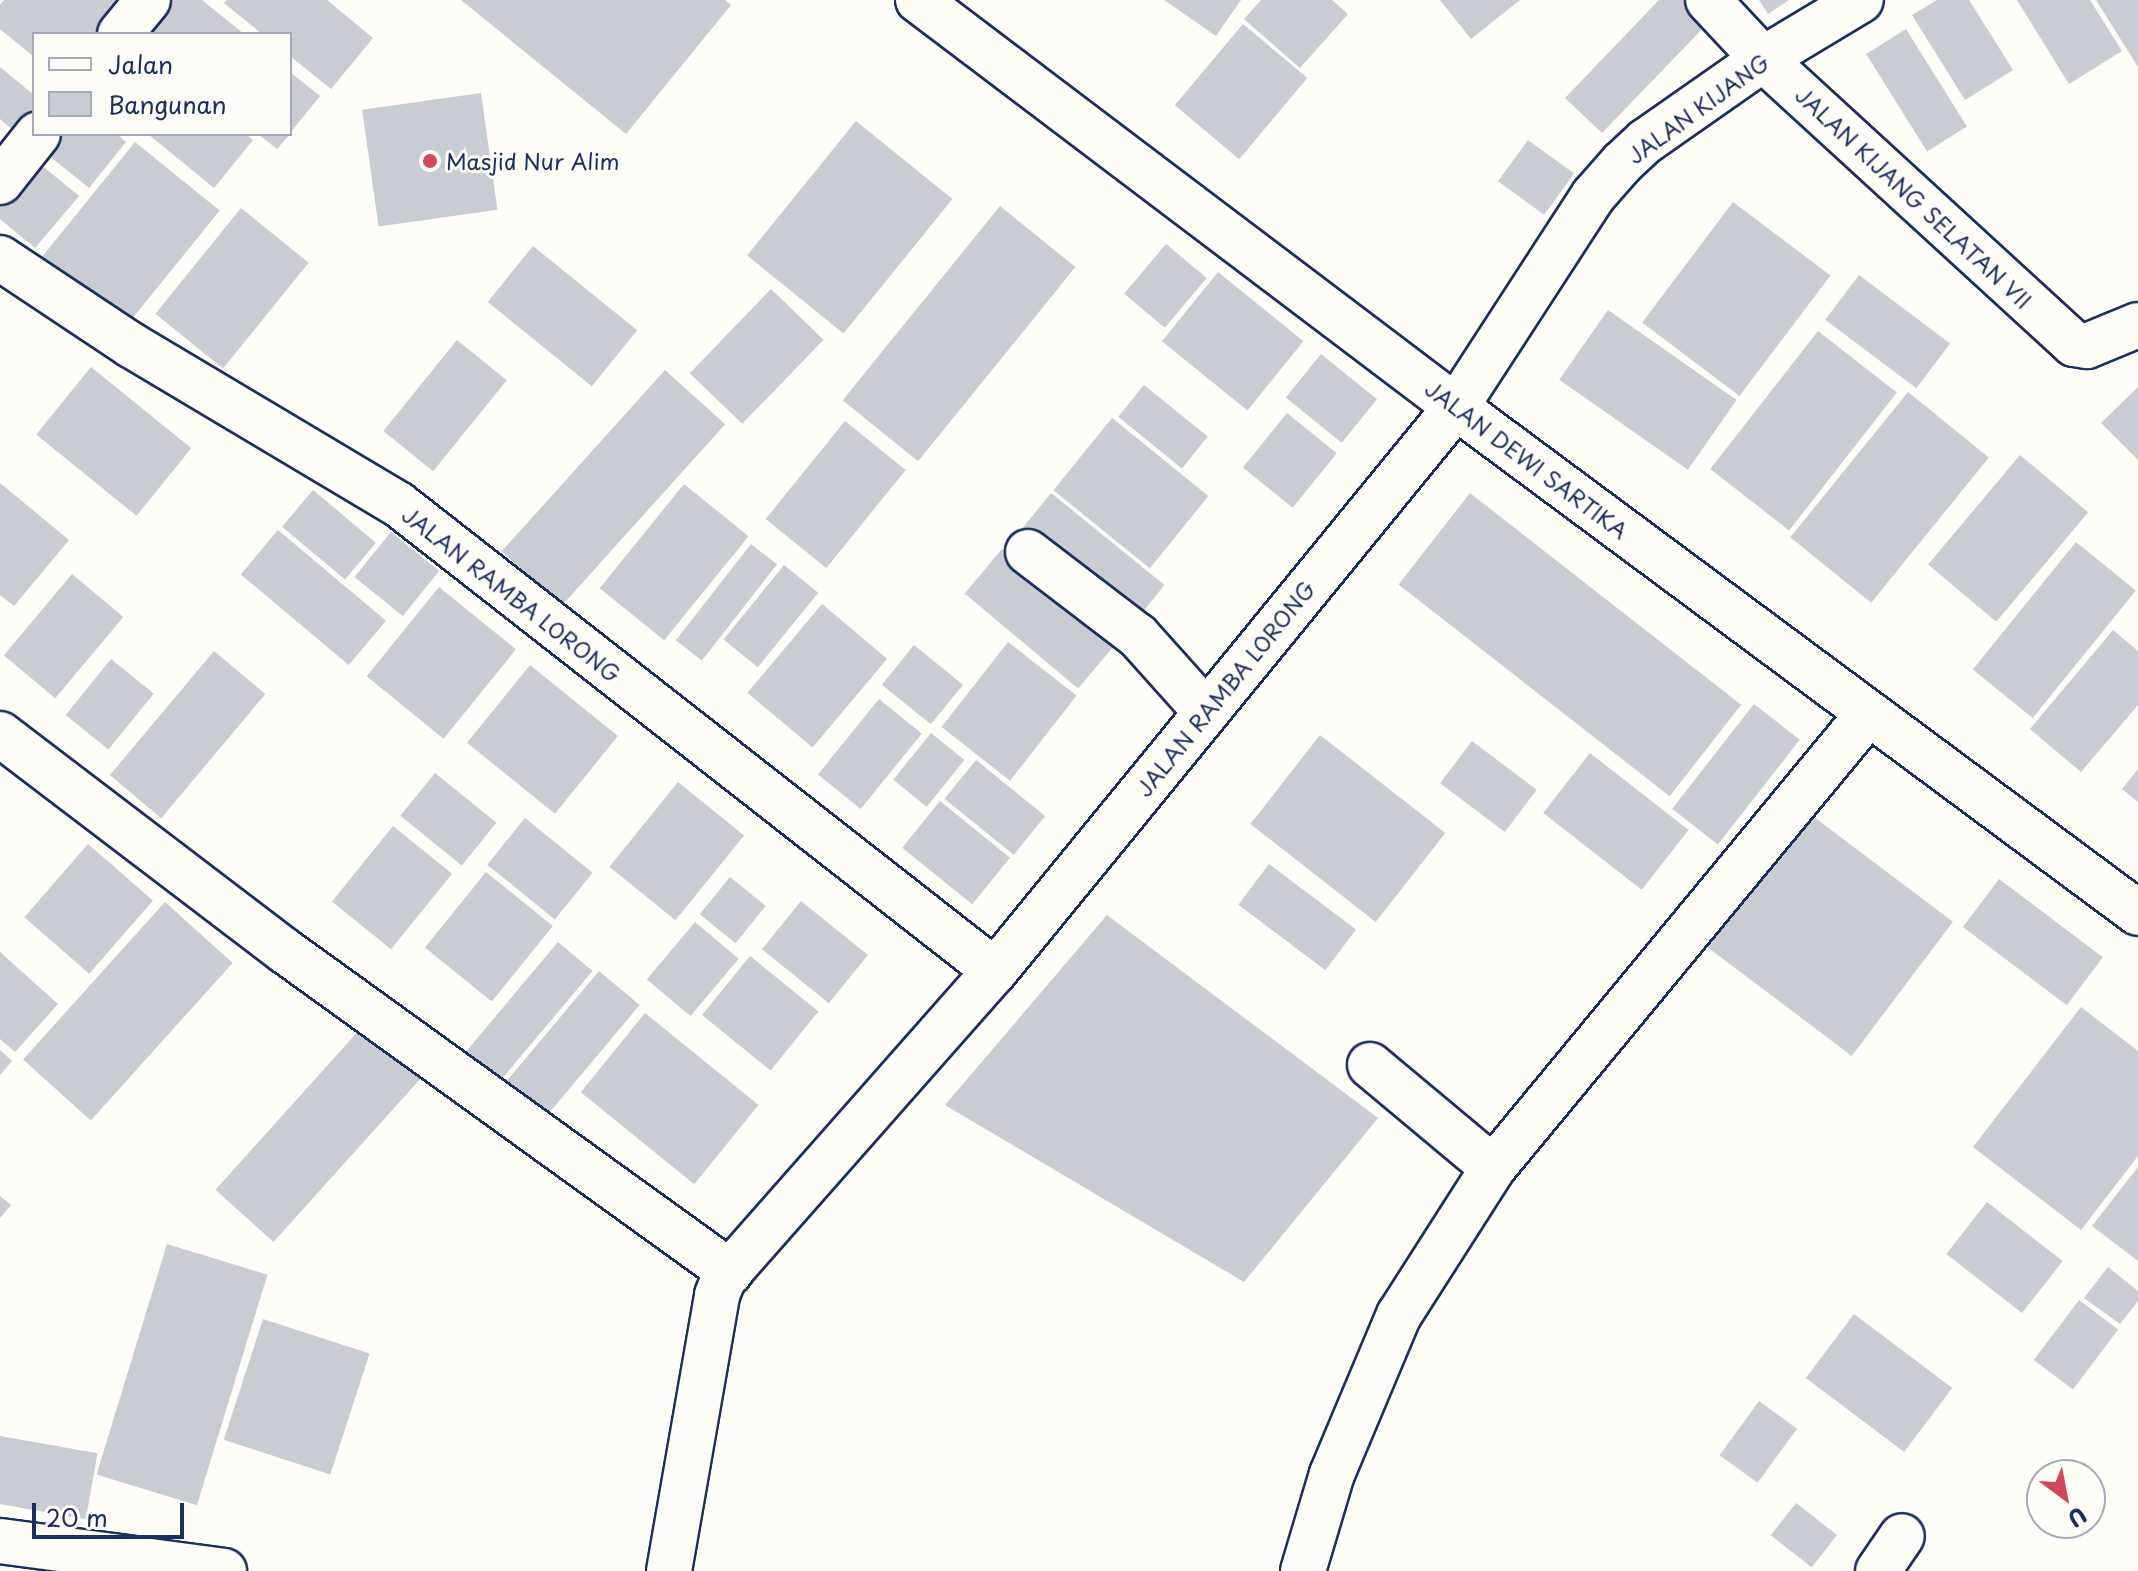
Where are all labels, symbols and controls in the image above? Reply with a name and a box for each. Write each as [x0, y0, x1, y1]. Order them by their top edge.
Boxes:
legend [32, 32, 292, 136]
text: Jalan [108, 46, 173, 82]
street label: JALAN KIJANG [1622, 48, 1774, 168]
street label: JALAN KIJANG SELATAN VII [1790, 80, 2038, 314]
text: Bangunan [108, 86, 227, 122]
place label: Masjid Nur Alim [446, 148, 619, 174]
marker: Masjid Nur Alim [421, 152, 439, 170]
street label: JALAN DEWI SARTIKA [1420, 374, 1634, 544]
street label: JALAN RAMBA LORONG [398, 501, 626, 687]
street label: JALAN RAMBA LORONG [1130, 575, 1320, 801]
north arrow [2026, 1459, 2106, 1539]
scale bar [36, 1487, 188, 1537]
text: 20 m [46, 1499, 108, 1535]
text: U [2062, 1500, 2094, 1537]

